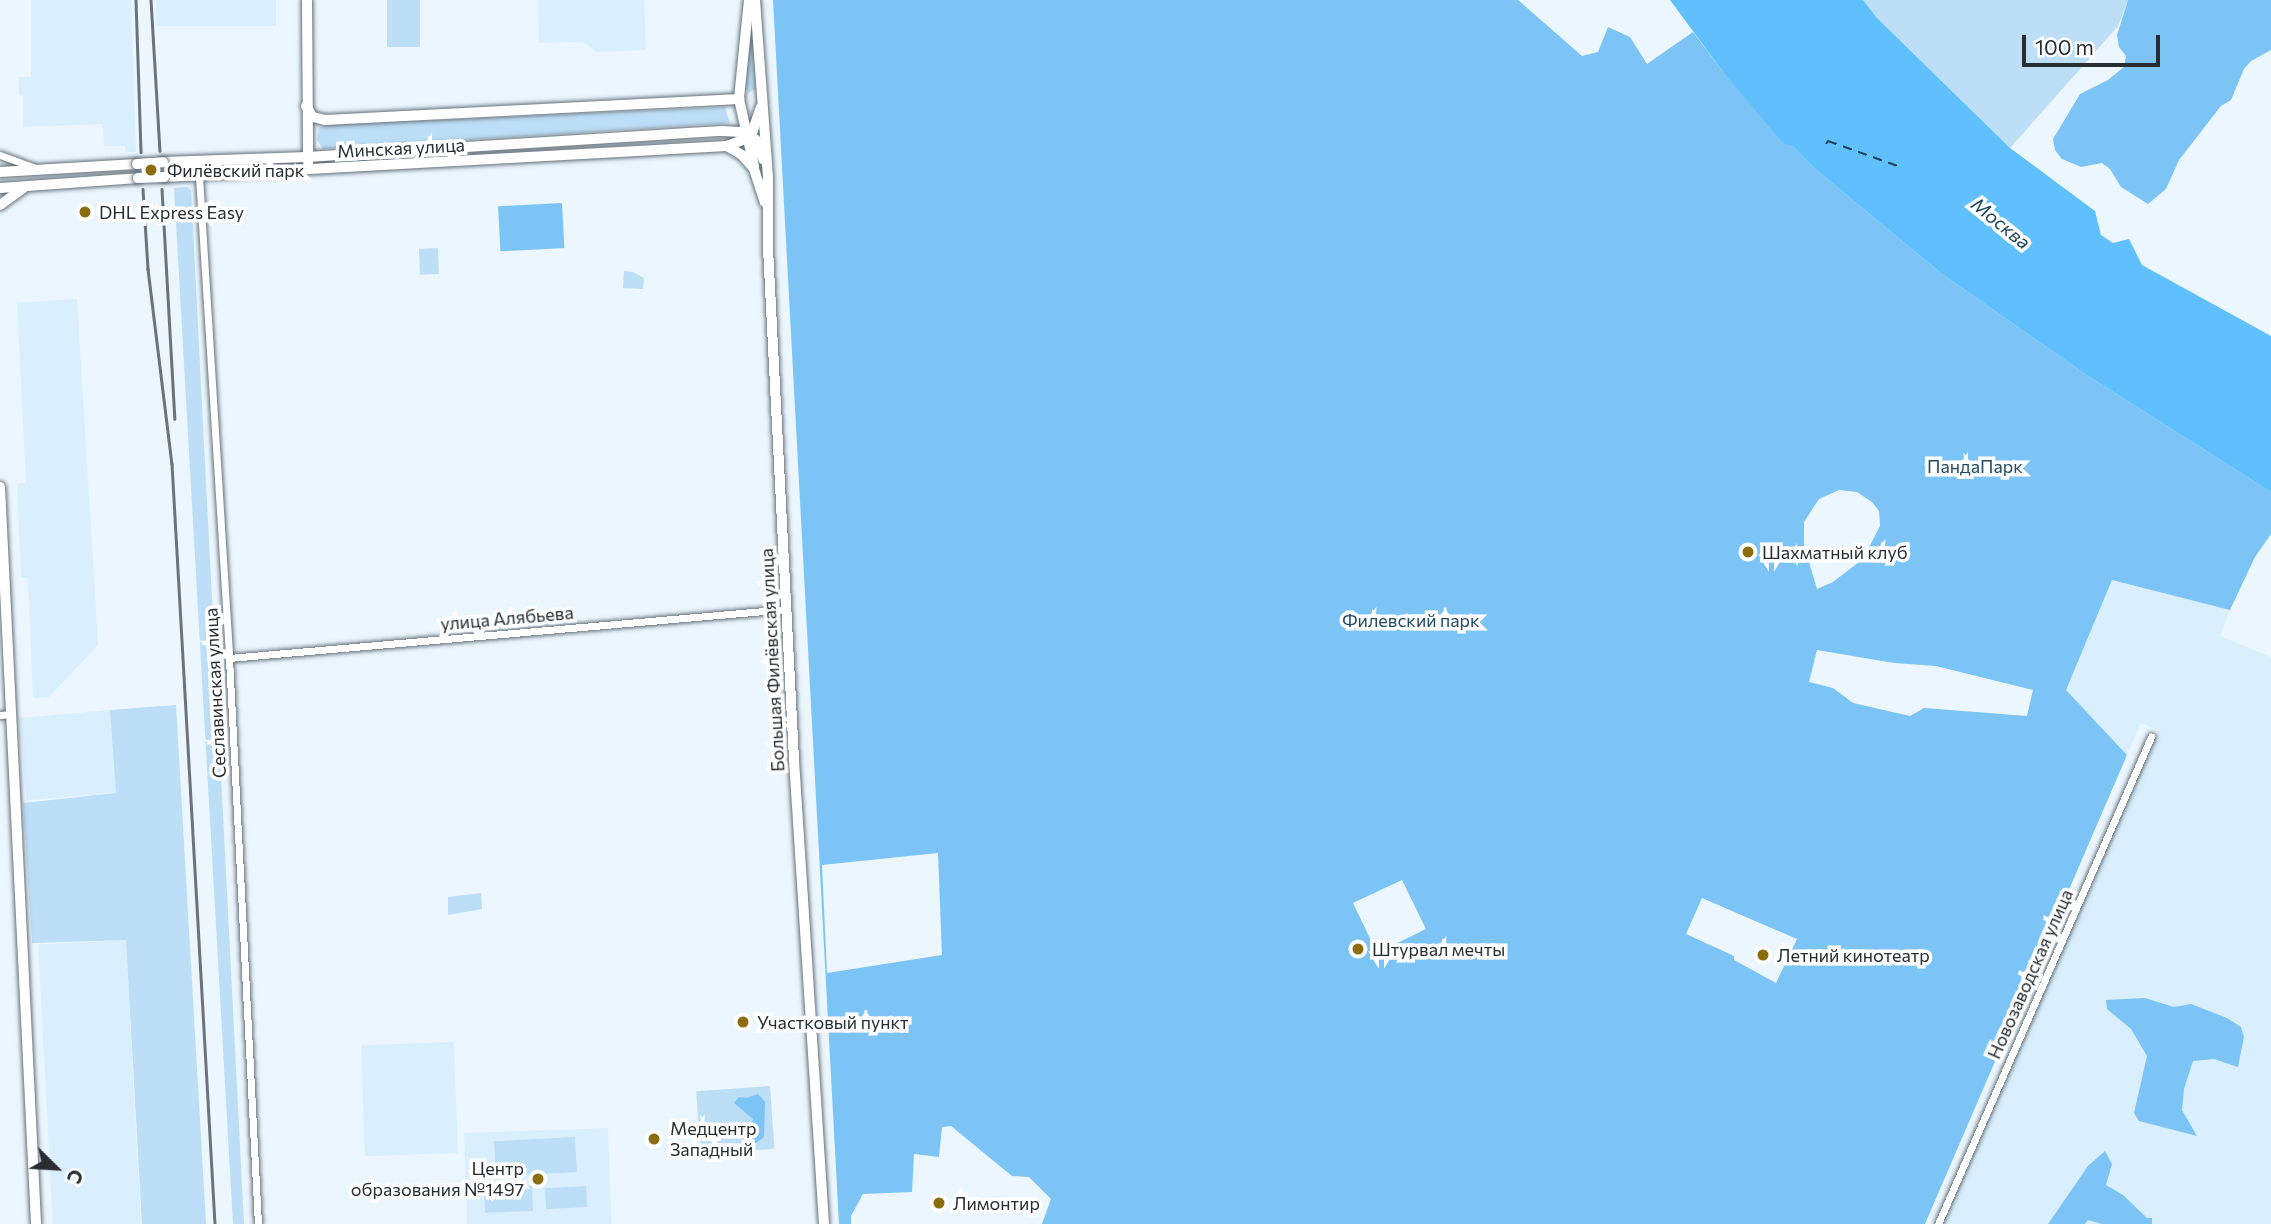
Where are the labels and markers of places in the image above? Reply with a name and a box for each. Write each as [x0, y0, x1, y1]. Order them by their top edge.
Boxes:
place label: Филёвский парк [167, 159, 304, 181]
marker: Филёвский парк [141, 160, 161, 180]
place label: DHL Express Easy [99, 201, 244, 223]
marker: DHL Express Easy [77, 204, 93, 220]
place label: Шахматный клуб [1762, 541, 1908, 563]
marker: Шахматный клуб [1740, 544, 1756, 560]
place label: Штурвал мечты [1372, 938, 1505, 960]
marker: Штурвал мечты [1350, 941, 1366, 957]
place label: Летний кинотеатр [1777, 944, 1930, 966]
marker: Летний кинотеатр [1755, 947, 1771, 963]
place label: Участковый пункт [757, 1011, 909, 1033]
marker: Участковый пункт [735, 1014, 751, 1030]
place label: Медцентр Западный [670, 1118, 756, 1160]
marker: Медцентр Западный [644, 1129, 664, 1149]
place label: Центр образования №1497 [351, 1158, 524, 1200]
marker: Центр образования №1497 [530, 1171, 546, 1187]
place label: Лимонтир [953, 1192, 1040, 1214]
marker: Лимонтир [931, 1195, 947, 1211]

